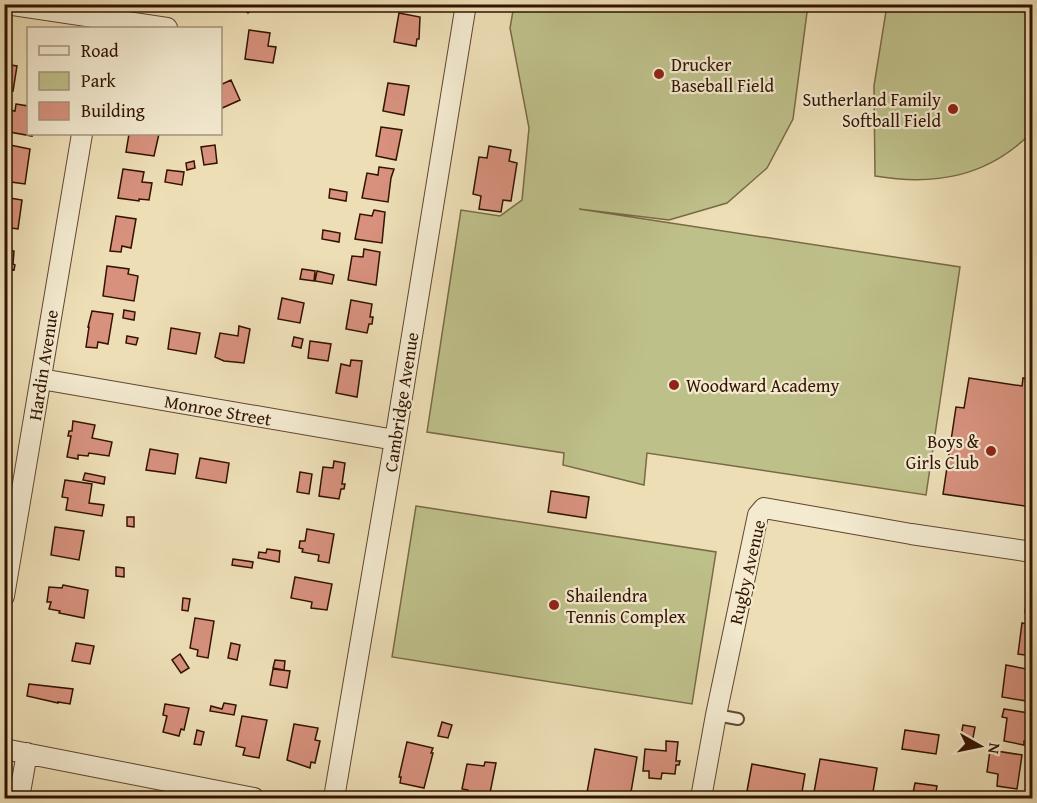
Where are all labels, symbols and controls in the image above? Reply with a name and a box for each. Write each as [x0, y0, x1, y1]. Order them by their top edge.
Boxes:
legend [27, 27, 222, 135]
text: Road [81, 37, 119, 64]
place label: Drucker Baseball Field [671, 51, 775, 99]
text: Park [81, 67, 117, 94]
marker: Drucker Baseball Field [652, 67, 666, 81]
place label: Sutherland Family Softball Field [803, 86, 941, 134]
text: Building [81, 97, 145, 124]
marker: Sutherland Family Softball Field [946, 102, 960, 116]
street label: Hardin Avenue [21, 308, 65, 422]
street label: Cambridge Avenue [377, 330, 425, 474]
place label: Woodward Academy [686, 372, 840, 399]
marker: Woodward Academy [667, 378, 681, 392]
street label: Monroe Street [162, 387, 274, 433]
place label: Boys & Girls Club [906, 428, 980, 476]
marker: Boys & Girls Club [984, 444, 998, 458]
street label: Rugby Avenue [722, 517, 772, 627]
place label: Shailendra Tennis Complex [566, 582, 687, 630]
marker: Shailendra Tennis Complex [547, 598, 561, 612]
north arrow [950, 716, 1010, 776]
text: N [982, 741, 1008, 756]

